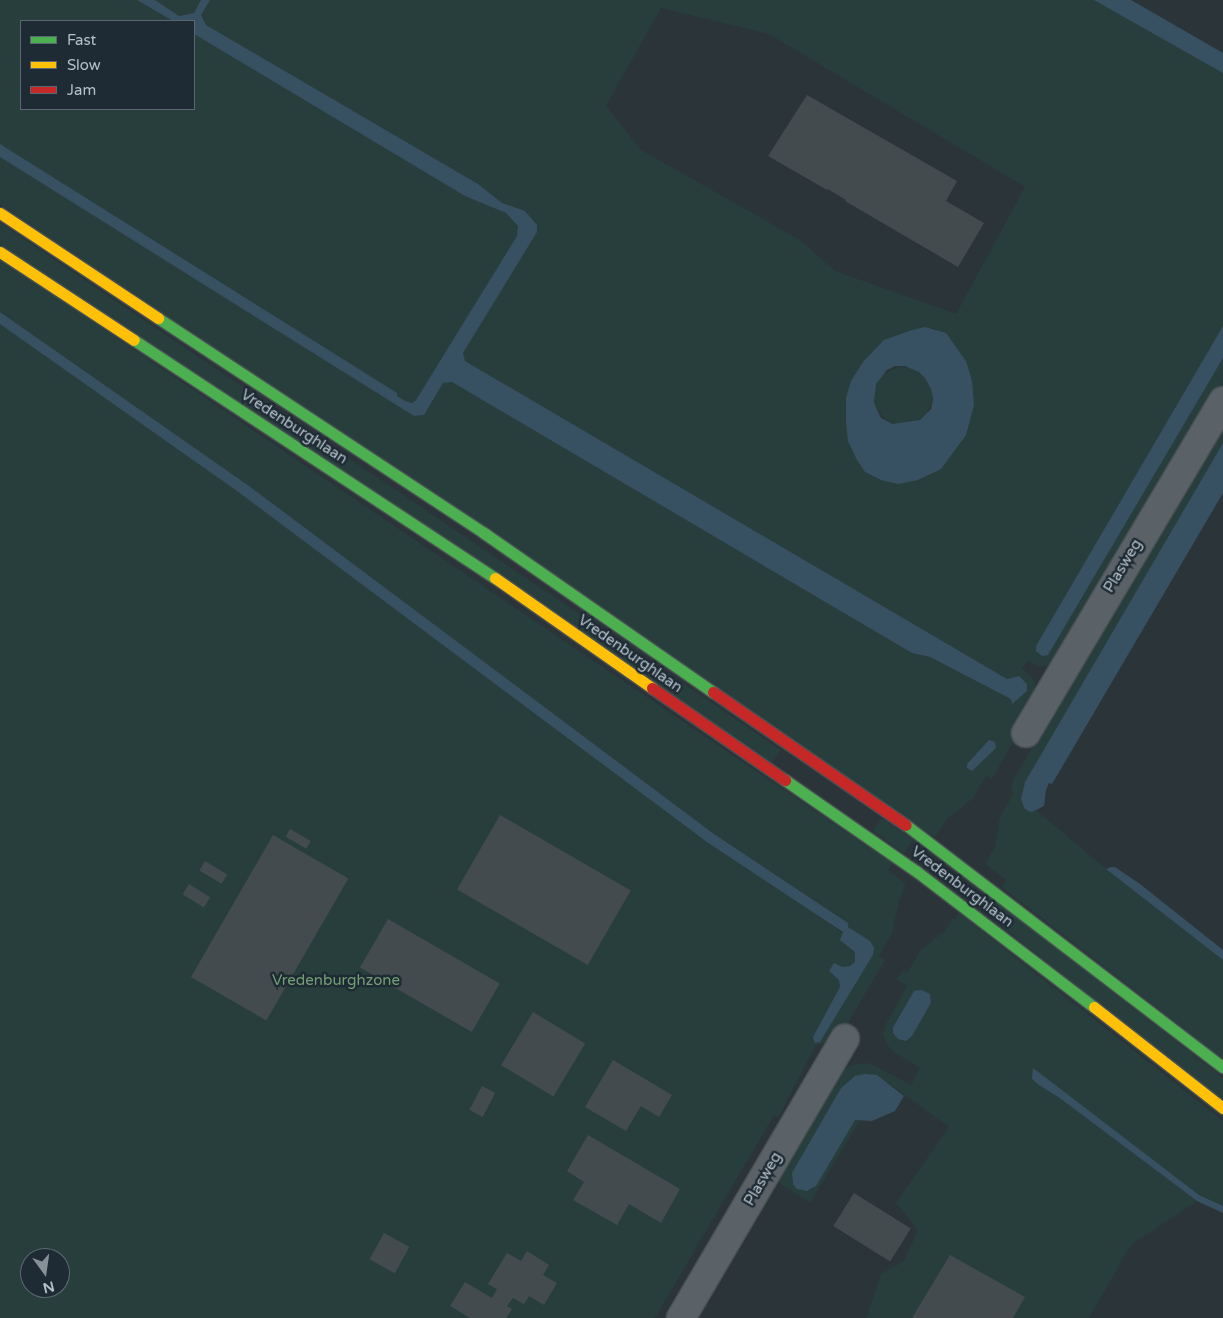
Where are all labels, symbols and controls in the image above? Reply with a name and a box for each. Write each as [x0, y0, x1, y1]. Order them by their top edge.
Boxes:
legend [20, 20, 195, 110]
text: Fast [67, 31, 96, 49]
text: Slow [67, 56, 101, 74]
text: Jam [67, 81, 96, 99]
street label: Vredenburghlaan [237, 386, 351, 468]
street label: Plasweg [1100, 536, 1146, 596]
street label: Vredenburghlaan [574, 611, 686, 697]
street label: Vredenburghlaan [907, 843, 1017, 931]
park label: Vredenburghzone [272, 972, 400, 990]
street label: Plasweg [740, 1149, 786, 1209]
north arrow [20, 1248, 70, 1298]
text: N [41, 1277, 56, 1297]

